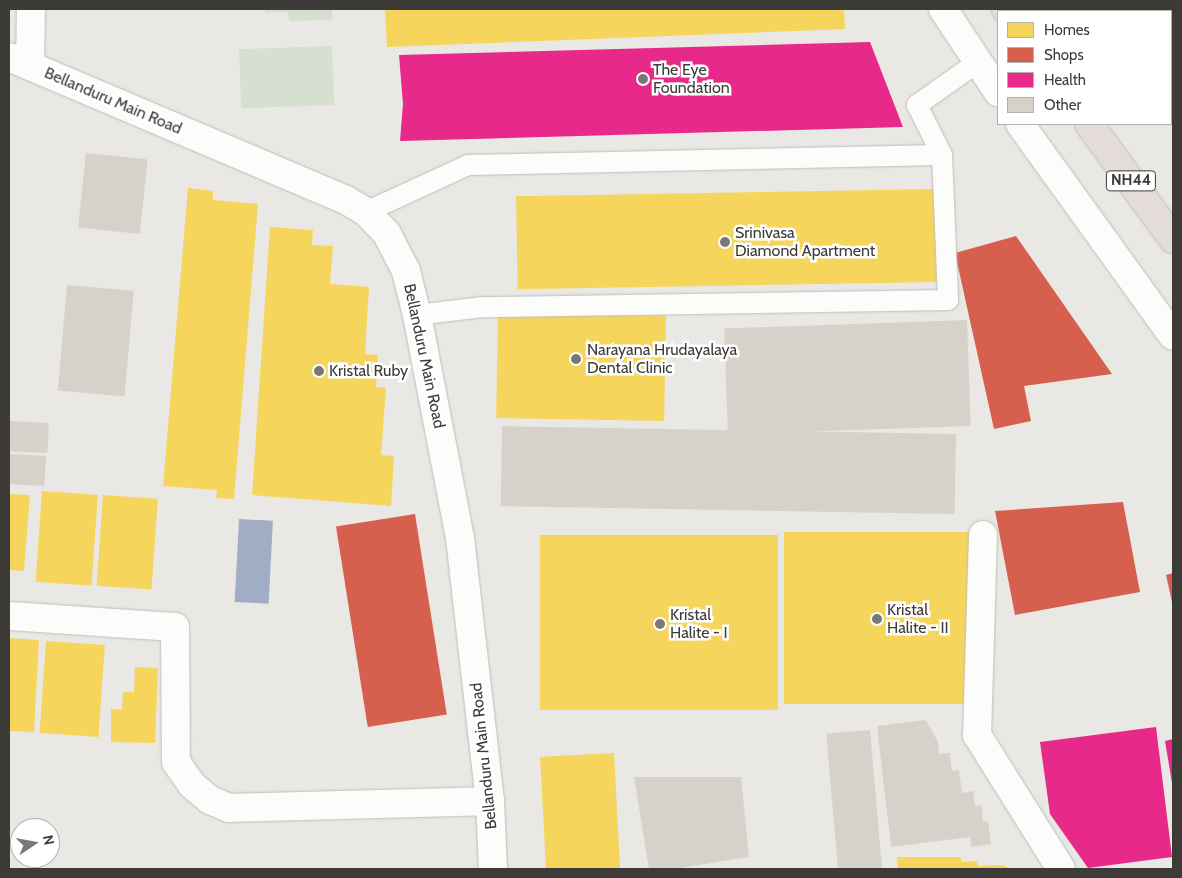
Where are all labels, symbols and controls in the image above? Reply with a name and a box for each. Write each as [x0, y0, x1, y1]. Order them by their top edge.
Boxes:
legend [997, 10, 1172, 125]
text: Homes [1044, 21, 1090, 39]
text: Shops [1044, 46, 1084, 64]
place label: The Eye Foundation [653, 60, 730, 98]
street label: Bellanduru Main Road [41, 63, 185, 139]
text: Health [1044, 71, 1086, 89]
marker: The Eye Foundation [637, 73, 649, 85]
text: Other [1044, 96, 1081, 114]
road number: NH44 [1105, 168, 1157, 194]
place label: Srinivasa Diamond Apartment [735, 223, 875, 261]
marker: Srinivasa Diamond Apartment [719, 236, 731, 248]
street label: Bellanduru Main Road [399, 282, 449, 430]
place label: Narayana Hrudayalaya Dental Clinic [587, 340, 737, 378]
marker: Narayana Hrudayalaya Dental Clinic [569, 352, 583, 366]
place label: Kristal Ruby [329, 361, 408, 381]
marker: Kristal Ruby [313, 365, 325, 377]
place label: Kristal Halite - II [887, 600, 949, 638]
place label: Kristal Halite - I [670, 605, 728, 643]
marker: Kristal Halite - II [871, 613, 883, 625]
marker: Kristal Halite - I [654, 618, 666, 630]
street label: Bellanduru Main Road [467, 682, 501, 830]
north arrow [10, 818, 60, 868]
text: N [39, 833, 59, 847]

